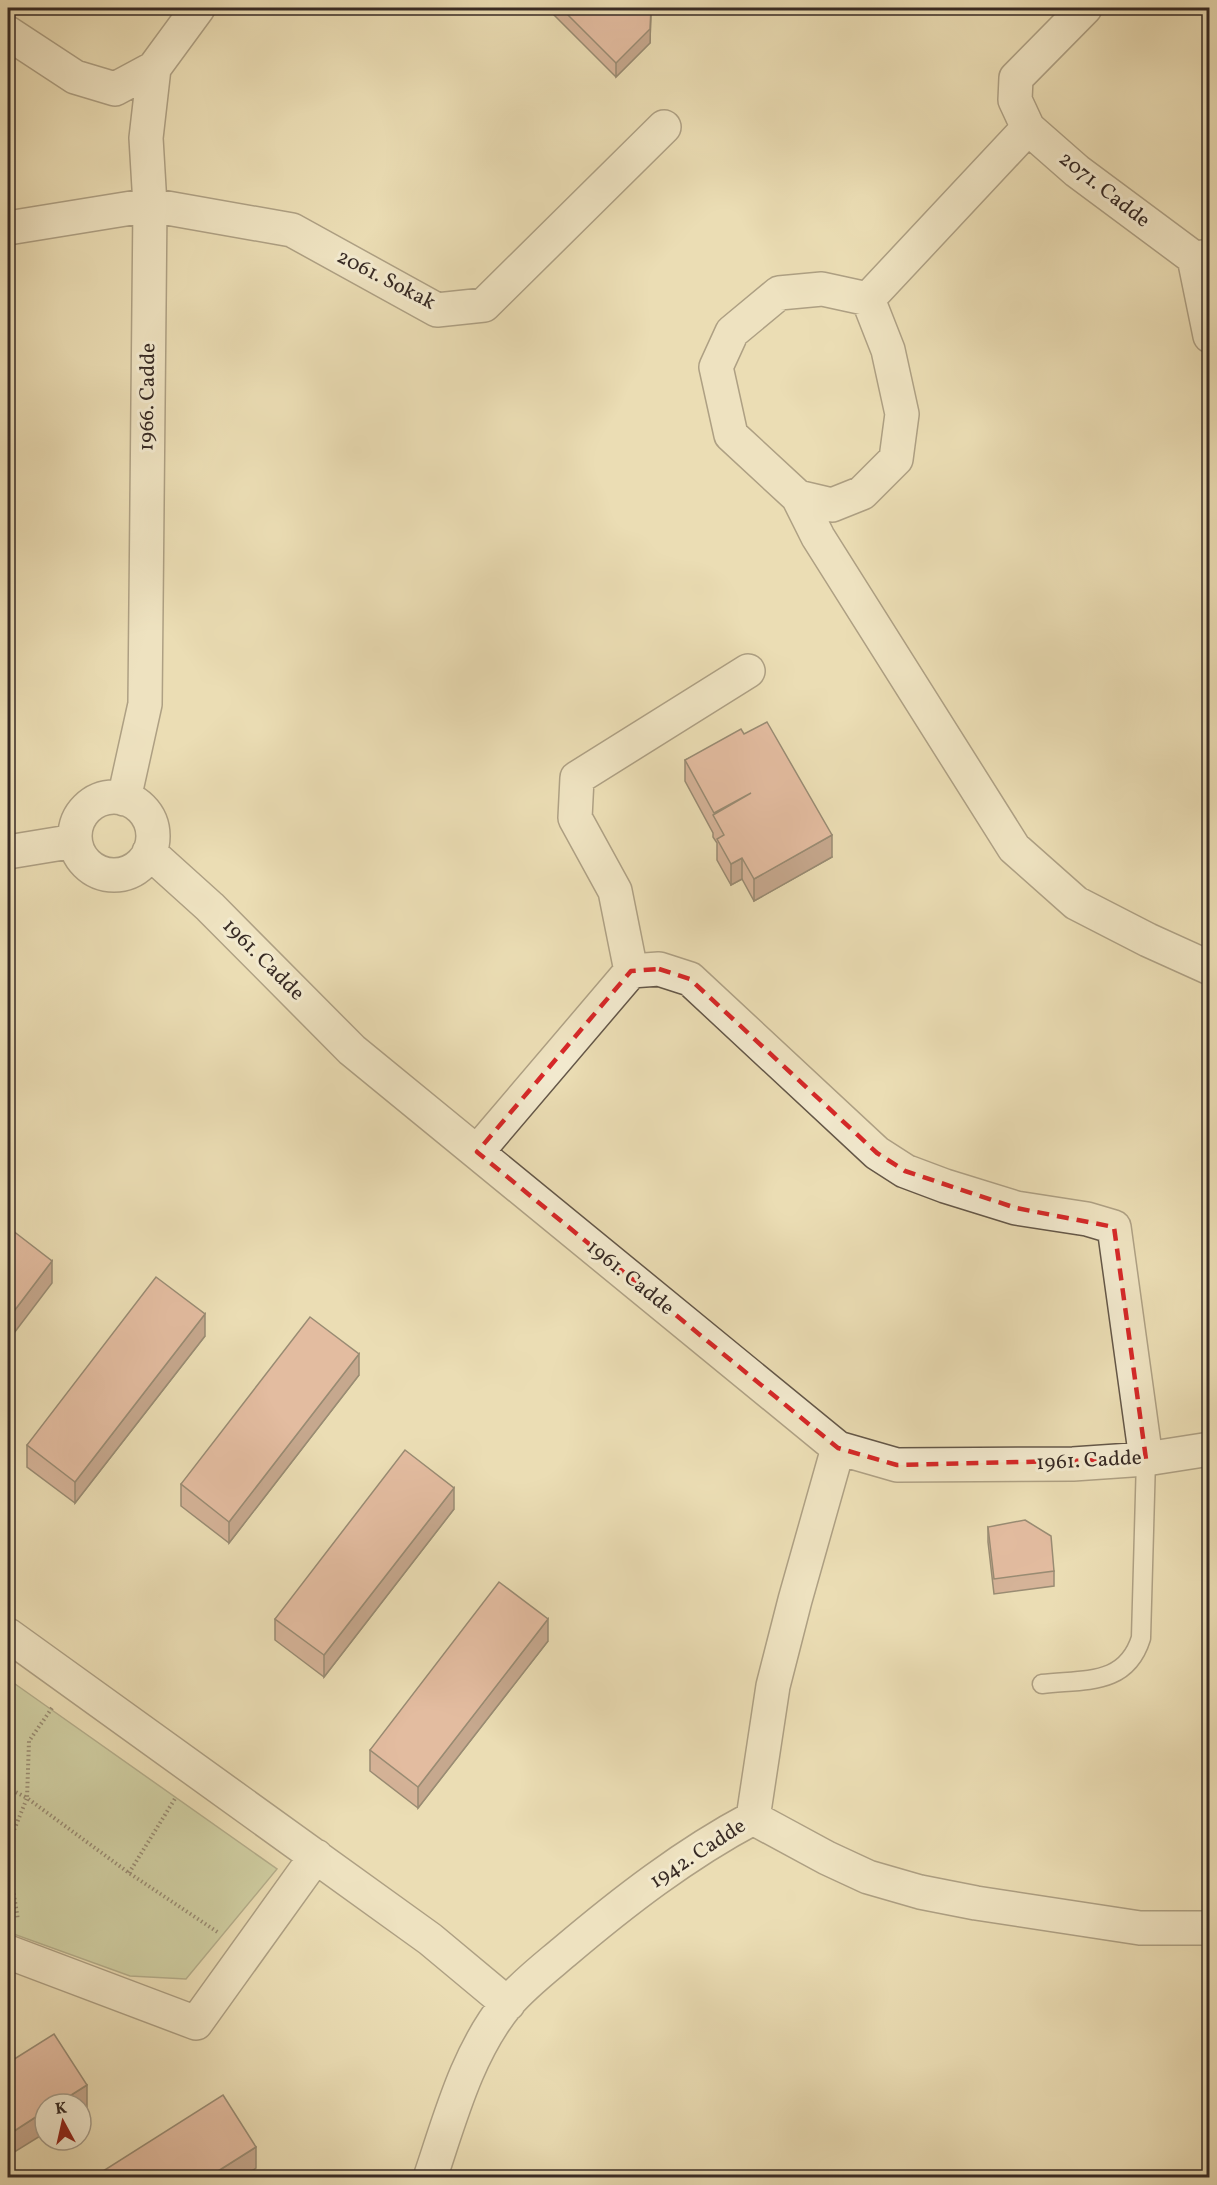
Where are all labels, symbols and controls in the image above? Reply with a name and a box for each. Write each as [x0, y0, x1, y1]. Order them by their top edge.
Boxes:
street label: 2071. Cadde [1052, 145, 1156, 235]
street label: 2061. Sokak [331, 243, 441, 318]
street label: 1966. Cadde [133, 343, 163, 451]
street label: 1961. Cadde [215, 912, 311, 1008]
street label: 1961. Cadde [580, 1233, 680, 1323]
street label: 1961. Cadde [1035, 1444, 1143, 1478]
street label: 1942. Cadde [644, 1812, 752, 1896]
north arrow [33, 2092, 93, 2152]
text: K [54, 2097, 69, 2121]

